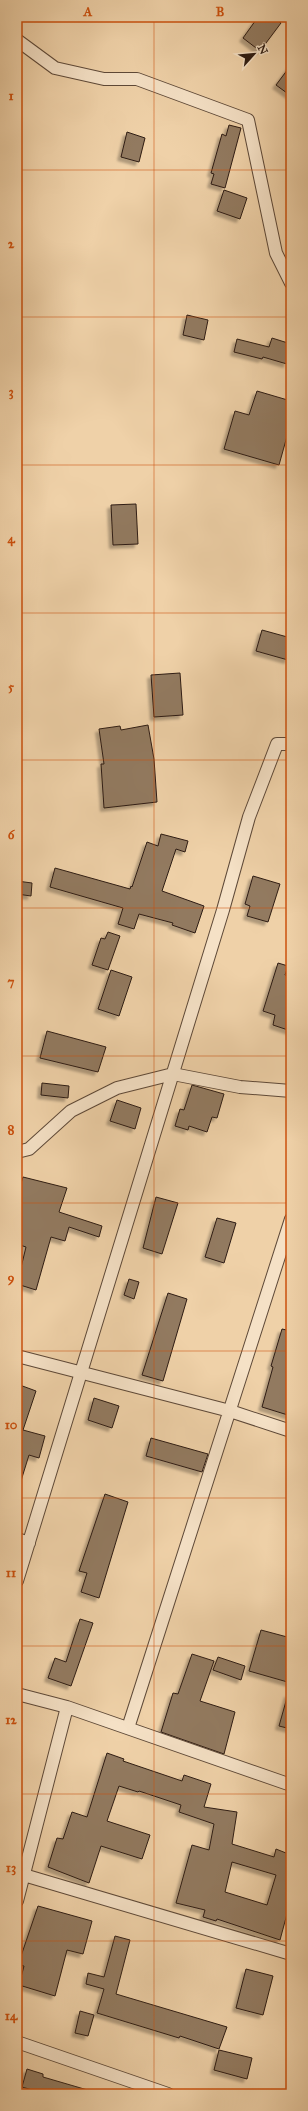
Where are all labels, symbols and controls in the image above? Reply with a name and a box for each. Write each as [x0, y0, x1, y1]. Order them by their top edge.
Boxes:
text: A [83, 4, 93, 20]
text: B [216, 4, 225, 20]
north arrow [234, 34, 274, 74]
text: N [255, 43, 271, 57]
text: 1 [8, 88, 14, 104]
text: 2 [8, 236, 15, 252]
text: 3 [8, 384, 14, 400]
text: 4 [7, 531, 15, 547]
text: 5 [8, 679, 15, 695]
text: 6 [8, 827, 16, 843]
text: 7 [8, 974, 15, 990]
text: 8 [8, 1122, 15, 1138]
text: 9 [8, 1270, 15, 1286]
text: 10 [5, 1417, 18, 1433]
text: 11 [6, 1565, 16, 1581]
text: 12 [5, 1712, 17, 1728]
text: 13 [6, 1860, 16, 1876]
text: 14 [5, 2008, 18, 2024]

